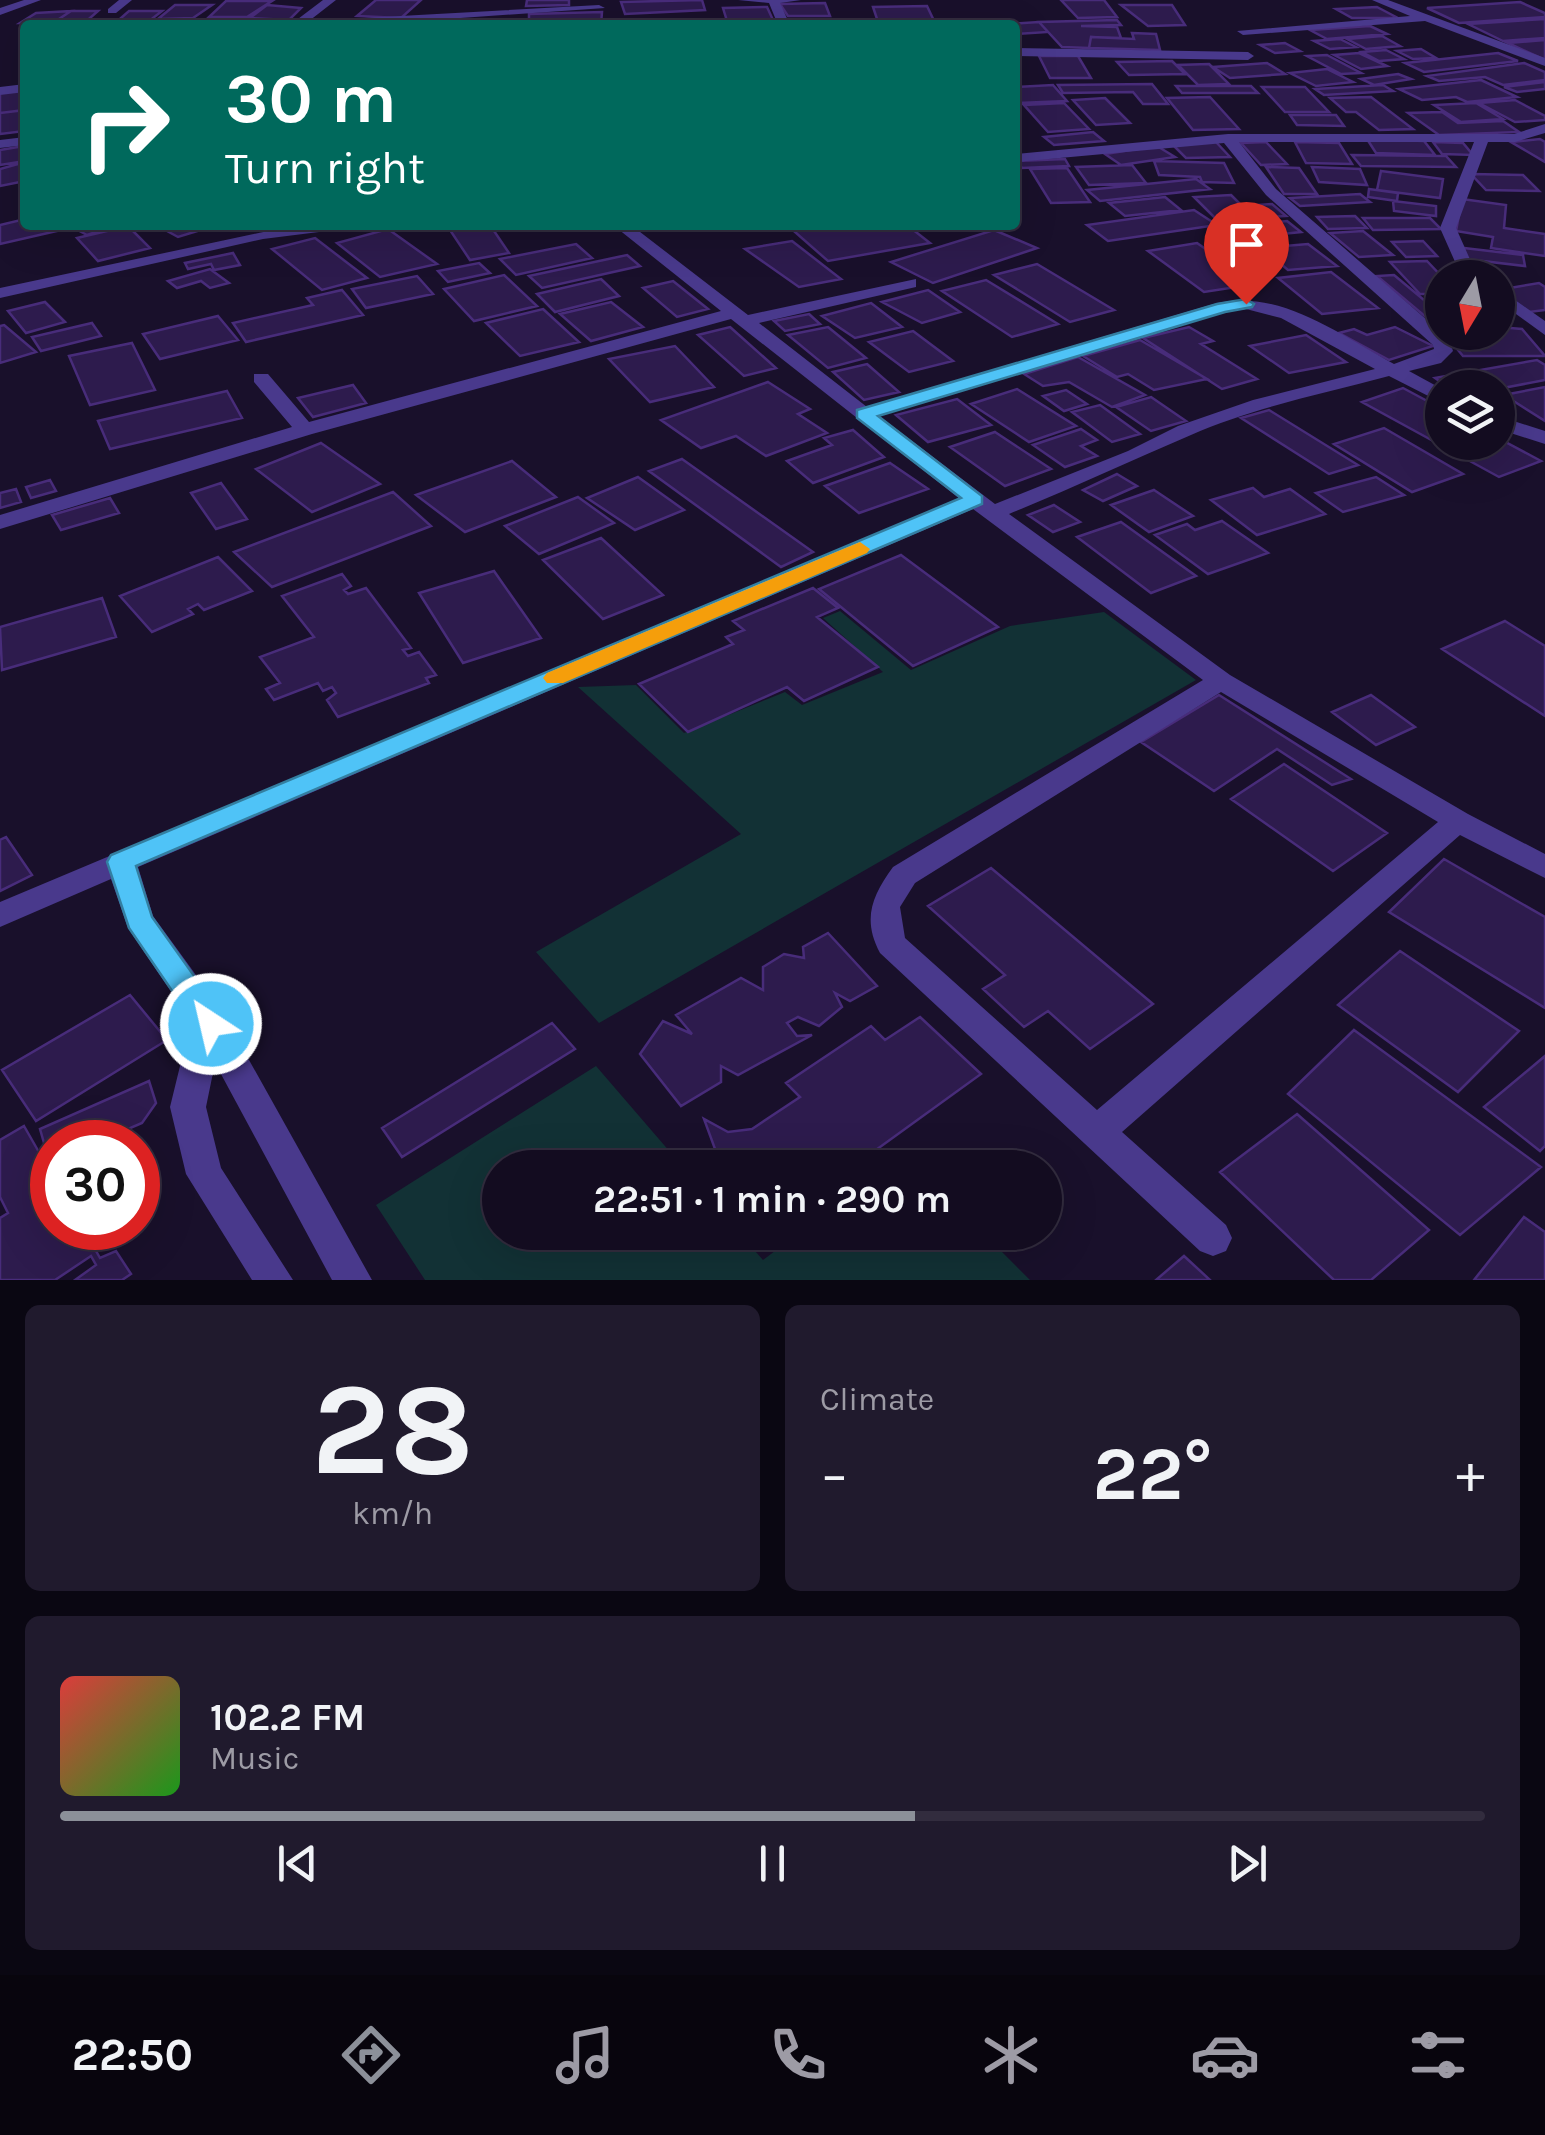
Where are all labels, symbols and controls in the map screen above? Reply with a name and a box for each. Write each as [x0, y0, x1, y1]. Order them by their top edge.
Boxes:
text: 30 m [225, 58, 397, 140]
icon: right [60, 60, 190, 190]
text: Turn right [225, 142, 425, 194]
pin [1204, 202, 1289, 305]
icon: arrive [1219, 217, 1274, 272]
north arrow [1425, 260, 1515, 350]
map controls [1425, 260, 1515, 460]
button: layers [1425, 370, 1515, 460]
position arrow [159, 972, 263, 1076]
speed limit sign: 30 [30, 1120, 160, 1250]
text: 22:51 · 1 min · 290 m [593, 1177, 951, 1222]
text: 28 [311, 1354, 474, 1506]
text: Climate [820, 1381, 934, 1418]
text: 22° [1093, 1430, 1212, 1518]
text: − [820, 1442, 849, 1506]
text: + [1456, 1442, 1485, 1506]
text: km/h [352, 1495, 433, 1532]
text: 102.2 FM [210, 1695, 365, 1740]
text: Music [210, 1740, 299, 1777]
icon: previous [270, 1836, 325, 1891]
icon: pause [745, 1836, 800, 1891]
icon: next [1220, 1836, 1275, 1891]
icon: directions [336, 2020, 406, 2090]
icon: music [550, 2020, 620, 2090]
icon: phone [763, 2020, 833, 2090]
icon: climate [976, 2020, 1046, 2090]
icon: car [1190, 2020, 1260, 2090]
icon: filters [1403, 2020, 1473, 2090]
text: 22:50 [72, 2029, 193, 2081]

